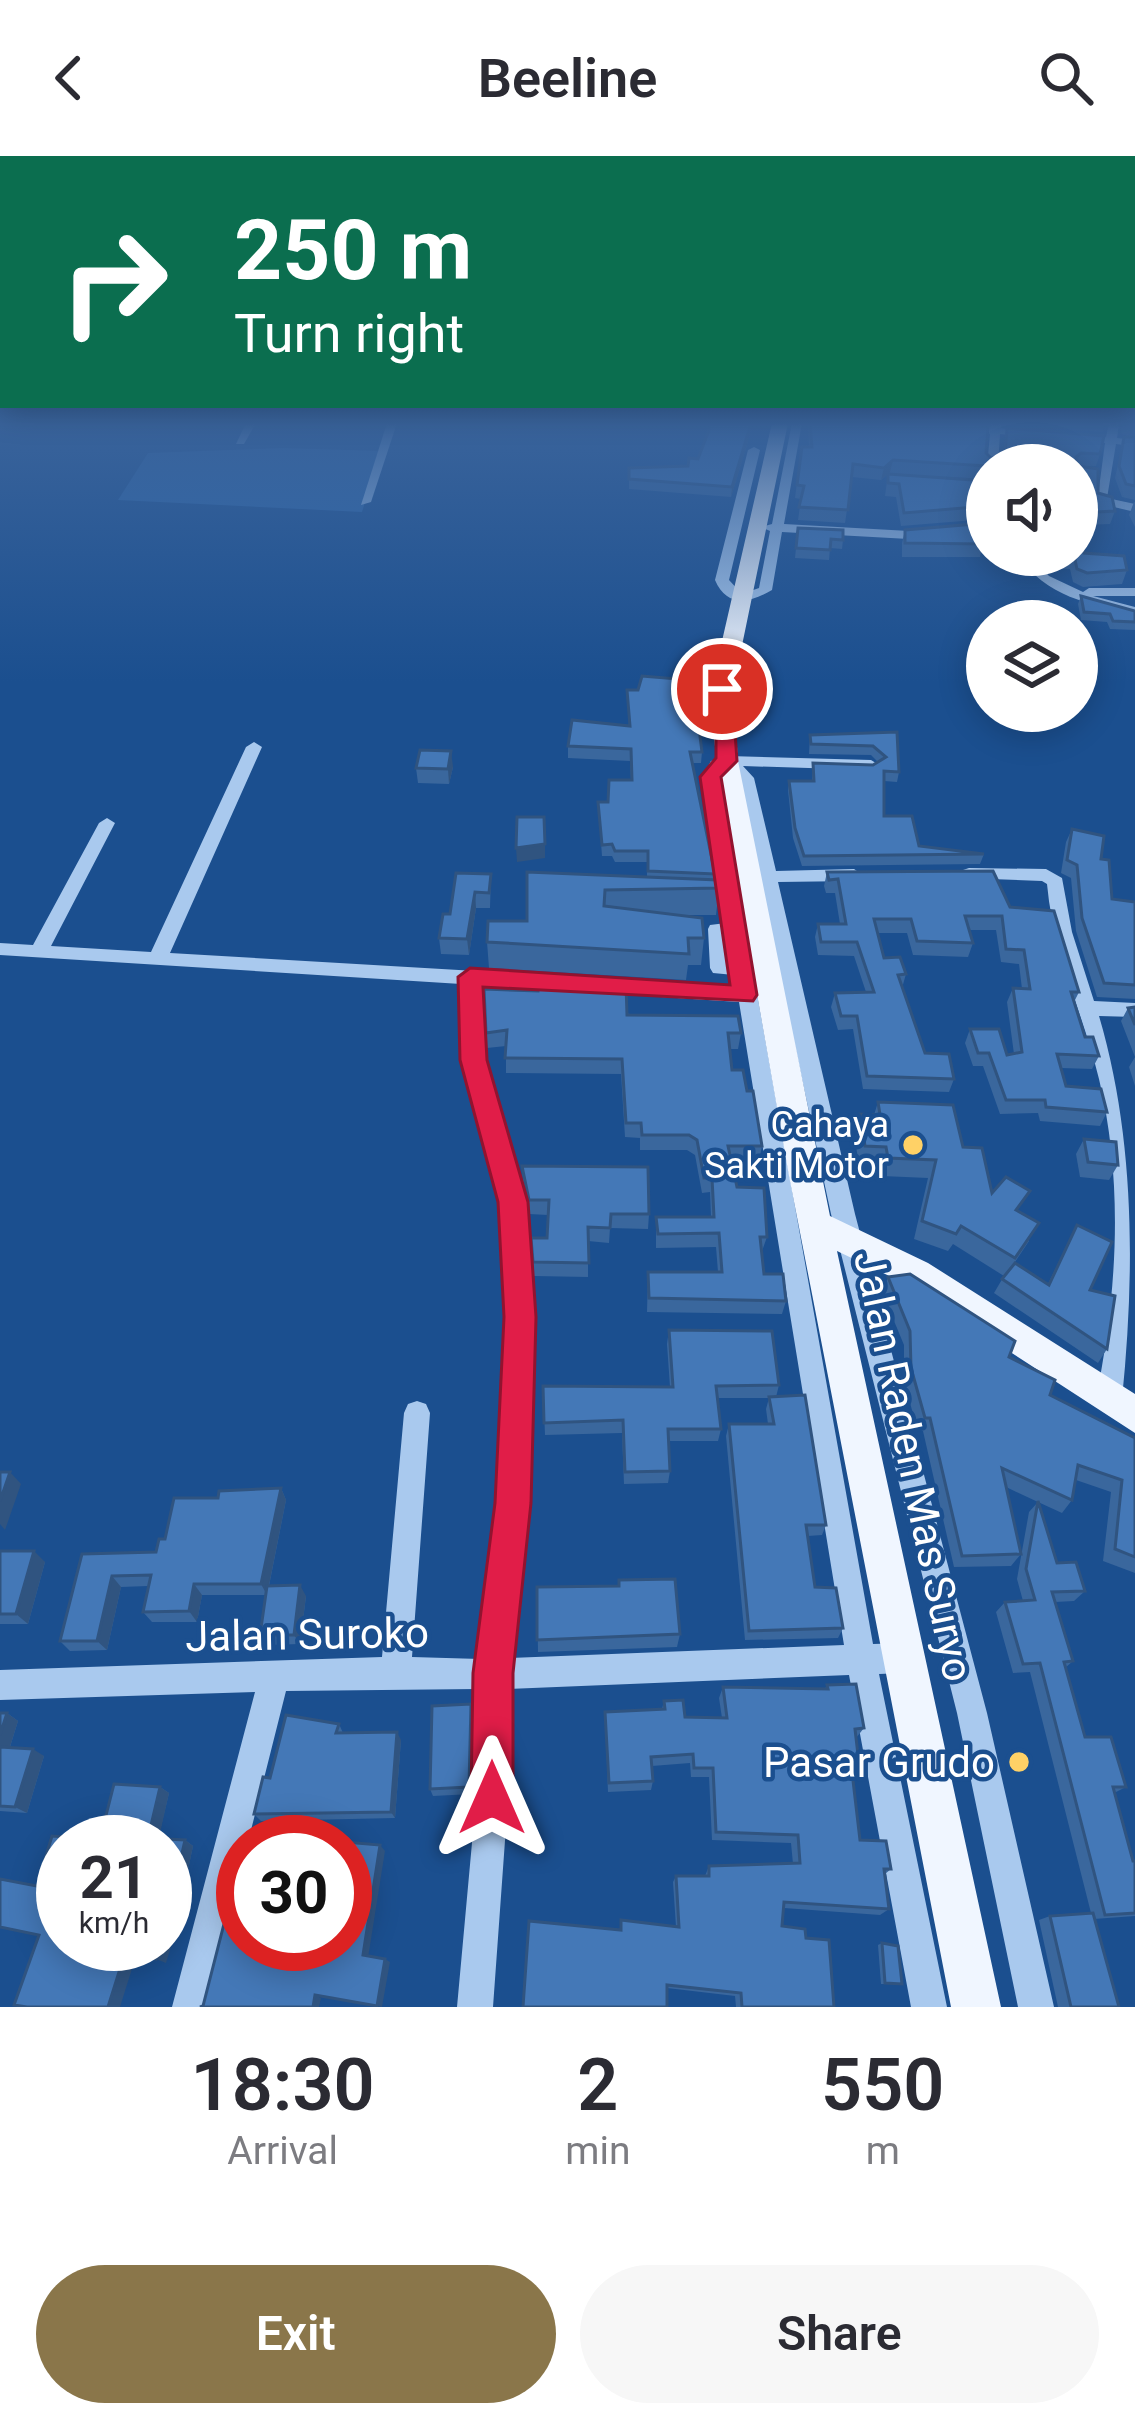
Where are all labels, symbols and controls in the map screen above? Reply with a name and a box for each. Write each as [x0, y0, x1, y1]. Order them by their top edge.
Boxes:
icon: back [36, 45, 102, 111]
icon: search [1033, 45, 1099, 111]
text: Beeline [478, 47, 657, 110]
text: 250 m [234, 201, 472, 300]
icon: right [36, 204, 192, 360]
text: Turn right [234, 302, 464, 365]
map controls [966, 444, 1098, 732]
button: sound [966, 444, 1098, 576]
button: layers [966, 600, 1098, 732]
pin [671, 638, 773, 740]
icon: arrive [689, 656, 755, 722]
place label: Cahaya Sakti Motor [704, 1104, 889, 1187]
marker: Cahaya Sakti Motor [900, 1132, 926, 1158]
street label: Jalan Raden Mas Suryo [844, 1246, 983, 1686]
street label: Jalan Suroko [185, 1608, 429, 1661]
position arrow [429, 1735, 555, 1861]
place label: Pasar Grudo [763, 1738, 995, 1787]
marker: Pasar Grudo [1006, 1749, 1032, 1775]
speed limit sign: 30 [216, 1815, 372, 1971]
text: 21 [80, 1842, 148, 1913]
text: km/h [79, 1905, 149, 1940]
text: 18:30 [191, 2043, 375, 2128]
text: 2 [577, 2043, 618, 2128]
text: 550 [821, 2043, 944, 2128]
text: Arrival [227, 2128, 338, 2174]
text: min [565, 2128, 630, 2174]
text: m [866, 2128, 900, 2174]
button: Exit [36, 2265, 556, 2403]
button: Share [580, 2265, 1099, 2403]

